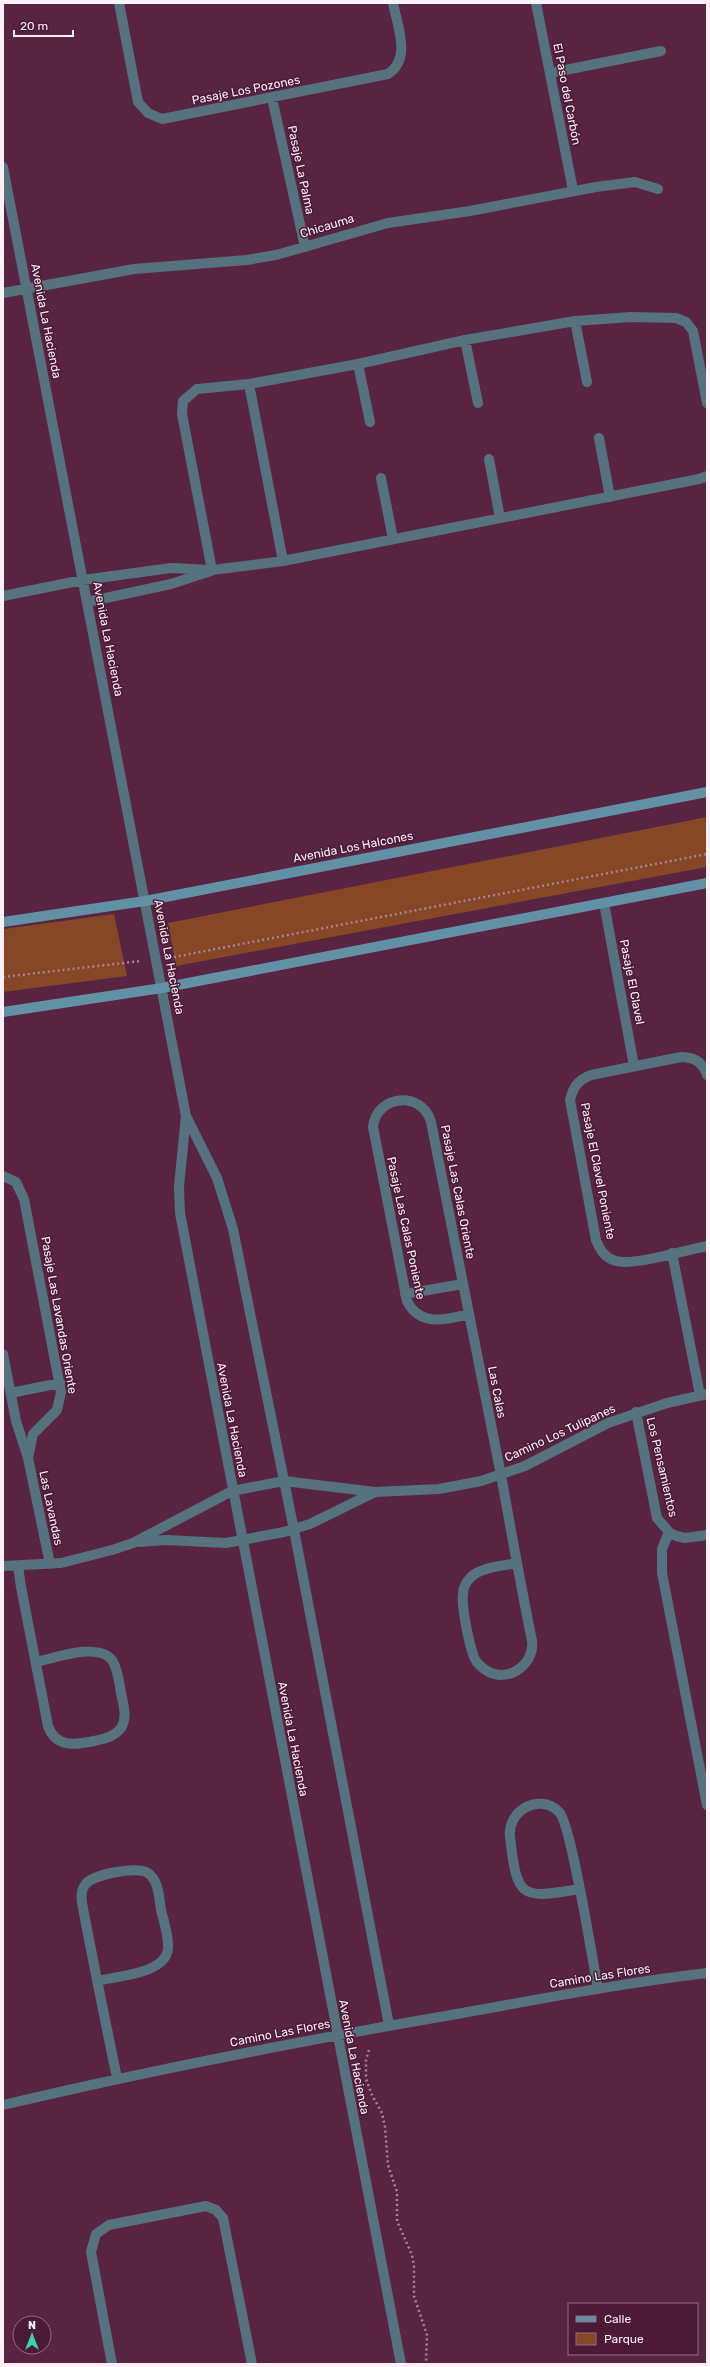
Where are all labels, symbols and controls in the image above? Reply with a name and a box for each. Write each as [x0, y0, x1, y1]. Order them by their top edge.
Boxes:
scale bar [14, 12, 73, 38]
text: 20 m [20, 19, 48, 33]
street label: El Paso del Carbón [550, 42, 584, 146]
street label: Pasaje Los Pozones [191, 73, 301, 107]
street label: Pasaje La Palma [285, 124, 317, 216]
street label: Chicauma [298, 211, 356, 241]
street label: Avenida La Hacienda [28, 262, 64, 380]
street label: Avenida La Hacienda [90, 580, 126, 698]
street label: Avenida Los Halcones [292, 828, 414, 866]
street label: Avenida La Hacienda [151, 898, 187, 1016]
street label: Pasaje El Clavel [617, 938, 647, 1026]
street label: Pasaje El Clavel Poniente [578, 1101, 618, 1241]
street label: Pasaje Las Calas Oriente [438, 1124, 478, 1261]
street label: Pasaje Las Calas Poniente [384, 1155, 428, 1301]
street label: Pasaje Las Lavandas Oriente [38, 1235, 80, 1395]
street label: Avenida La Hacienda [214, 1361, 250, 1479]
street label: Las Calas [485, 1365, 509, 1419]
street label: Camino Los Tulipanes [502, 1401, 618, 1465]
street label: Los Pensamientos [644, 1416, 680, 1518]
street label: Las Lavandas [36, 1469, 66, 1547]
street label: Avenida La Hacienda [275, 1680, 311, 1798]
street label: Camino Las Flores [549, 1961, 651, 1991]
street label: Avenida La Hacienda [336, 1998, 372, 2116]
street label: Camino Las Flores [229, 2016, 331, 2050]
legend [568, 2303, 698, 2355]
text: Calle [604, 2312, 631, 2326]
north arrow [12, 2315, 52, 2355]
text: N [28, 2319, 36, 2332]
text: Parque [604, 2332, 644, 2346]

